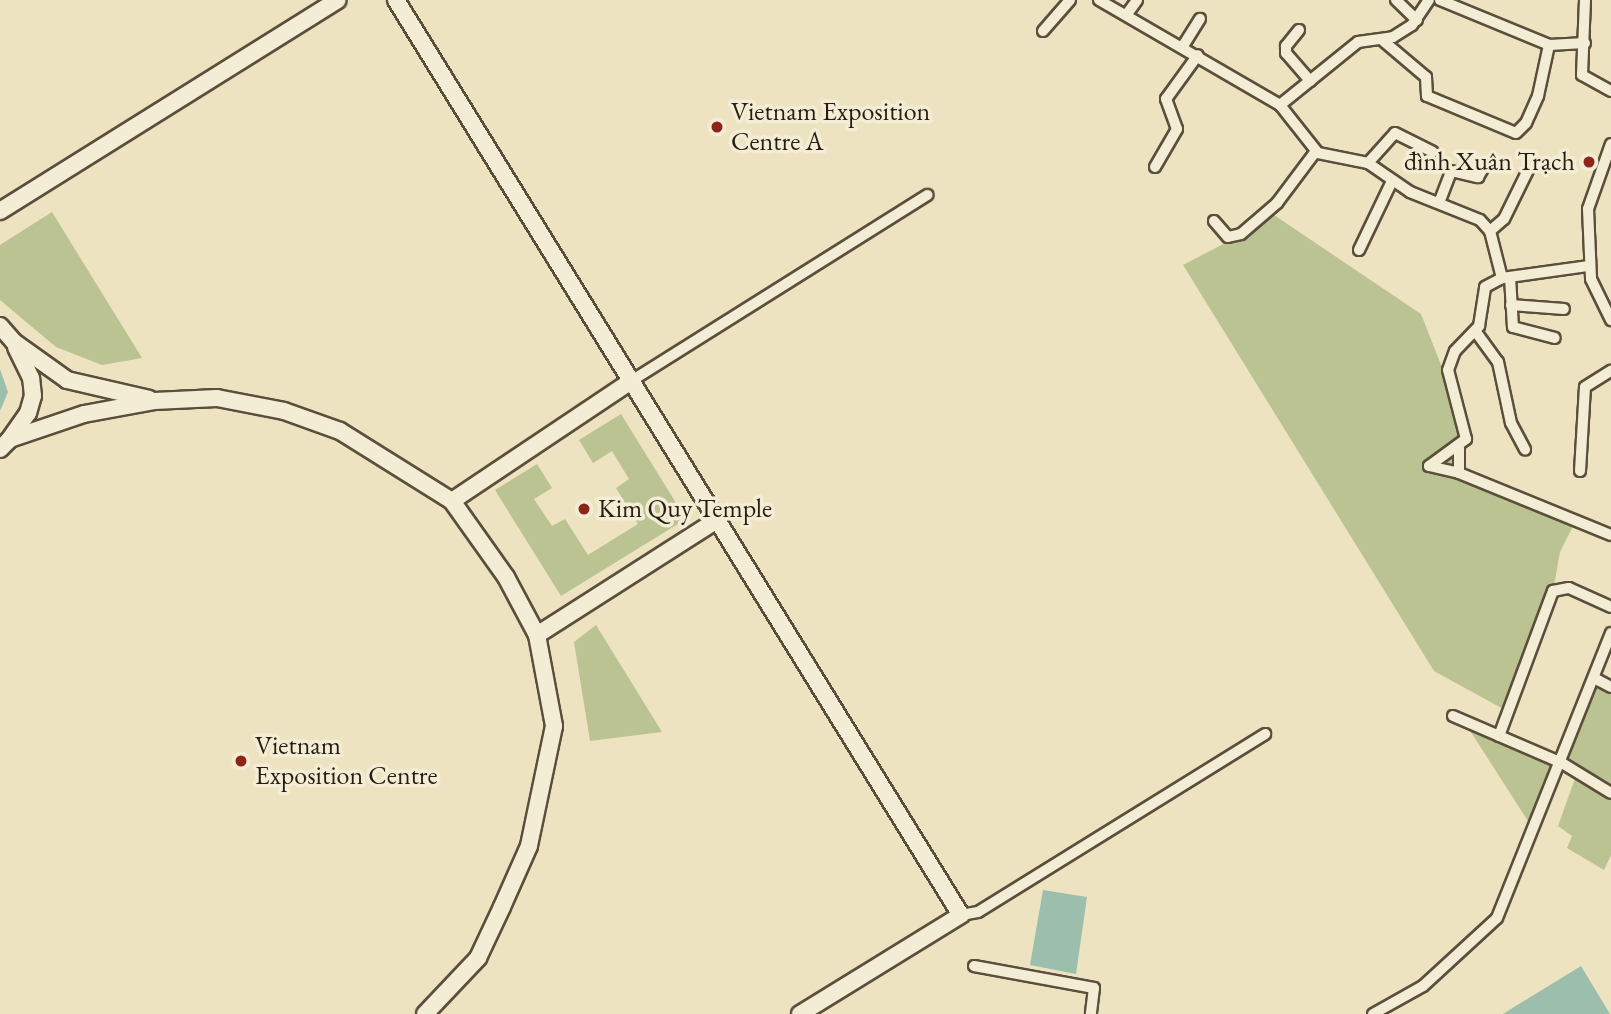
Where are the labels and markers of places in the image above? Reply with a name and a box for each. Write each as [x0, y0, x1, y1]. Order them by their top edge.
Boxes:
place label: Vietnam Exposition Centre A [731, 96, 930, 158]
marker: Vietnam Exposition Centre A [709, 119, 725, 135]
place label: đình Xuân Trạch [1404, 146, 1575, 178]
marker: đình Xuân Trạch [1581, 154, 1597, 170]
place label: Kim Quy Temple [598, 493, 772, 525]
marker: Kim Quy Temple [576, 501, 592, 517]
place label: Vietnam Exposition Centre [255, 730, 438, 792]
marker: Vietnam Exposition Centre [233, 753, 249, 769]

